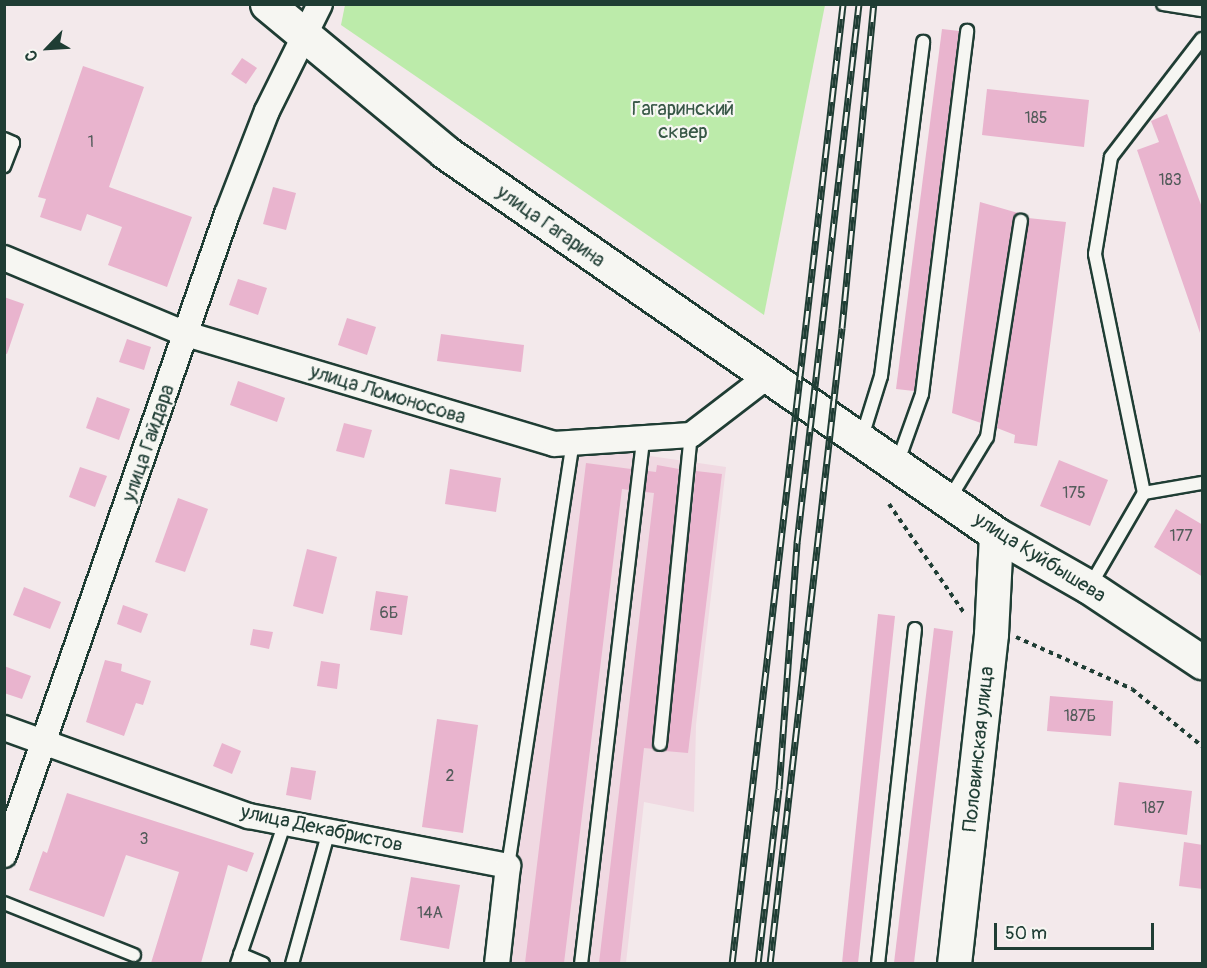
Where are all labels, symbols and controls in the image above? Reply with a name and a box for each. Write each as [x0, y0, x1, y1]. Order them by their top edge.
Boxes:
north arrow [18, 18, 78, 78]
text: С [21, 47, 43, 64]
park label: Гагаринский сквер [632, 97, 734, 144]
house number: 185 [1025, 108, 1047, 128]
house number: 1 [88, 132, 94, 152]
house number: 183 [1158, 170, 1182, 190]
street label: улица Гагарина [492, 180, 610, 272]
street label: улица Ломоносова [307, 359, 469, 429]
street label: улица Гайдара [117, 381, 179, 505]
house number: 175 [1062, 483, 1086, 503]
street label: улица Куйбышева [969, 507, 1111, 607]
house number: 177 [1169, 526, 1193, 546]
house number: 6Б [380, 603, 398, 623]
street label: Половинская улица [957, 665, 999, 833]
house number: 187Б [1064, 706, 1096, 726]
house number: 2 [446, 766, 454, 786]
house number: 187 [1142, 798, 1164, 818]
street label: улица Декабристов [239, 799, 405, 857]
house number: 3 [140, 829, 148, 849]
house number: 14А [417, 903, 443, 923]
scale bar [997, 911, 1158, 949]
text: 50 m [1005, 922, 1047, 945]

